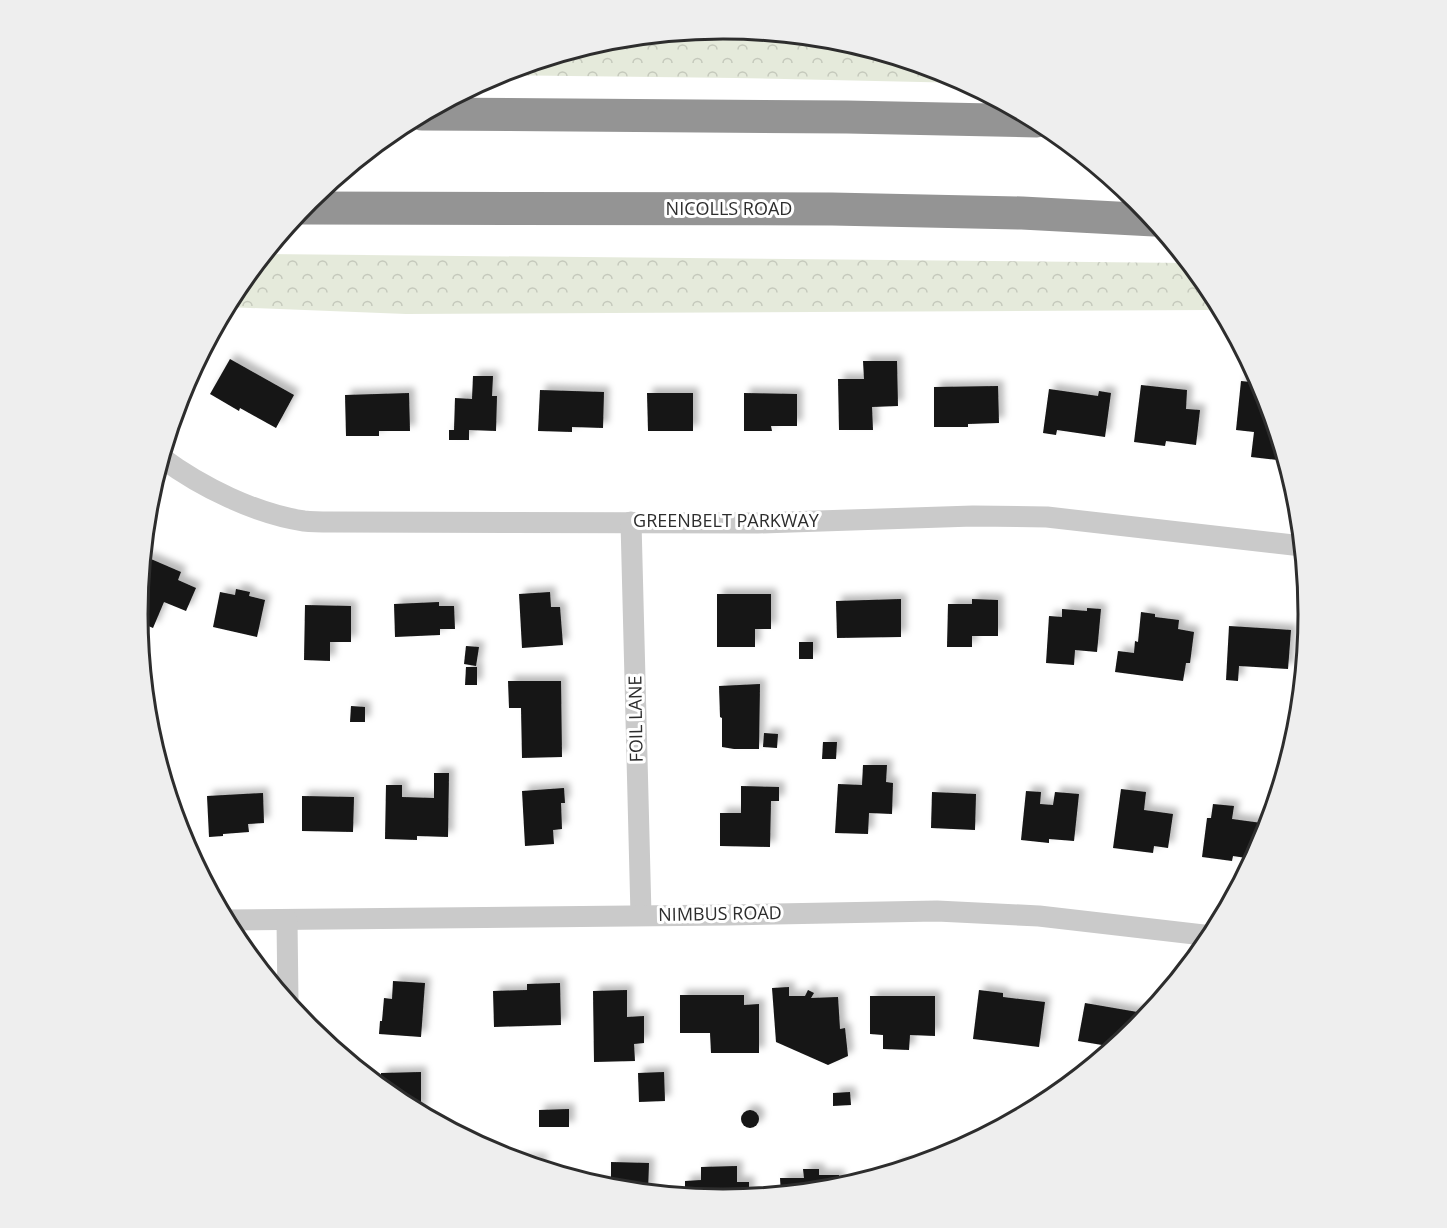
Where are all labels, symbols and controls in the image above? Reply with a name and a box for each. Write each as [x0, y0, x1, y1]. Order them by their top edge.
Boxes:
street label: NICOLLS ROAD [666, 196, 792, 220]
street label: GREENBELT PARKWAY [633, 508, 820, 532]
street label: FOIL LANE [622, 675, 648, 763]
street label: NIMBUS ROAD [658, 900, 782, 926]

